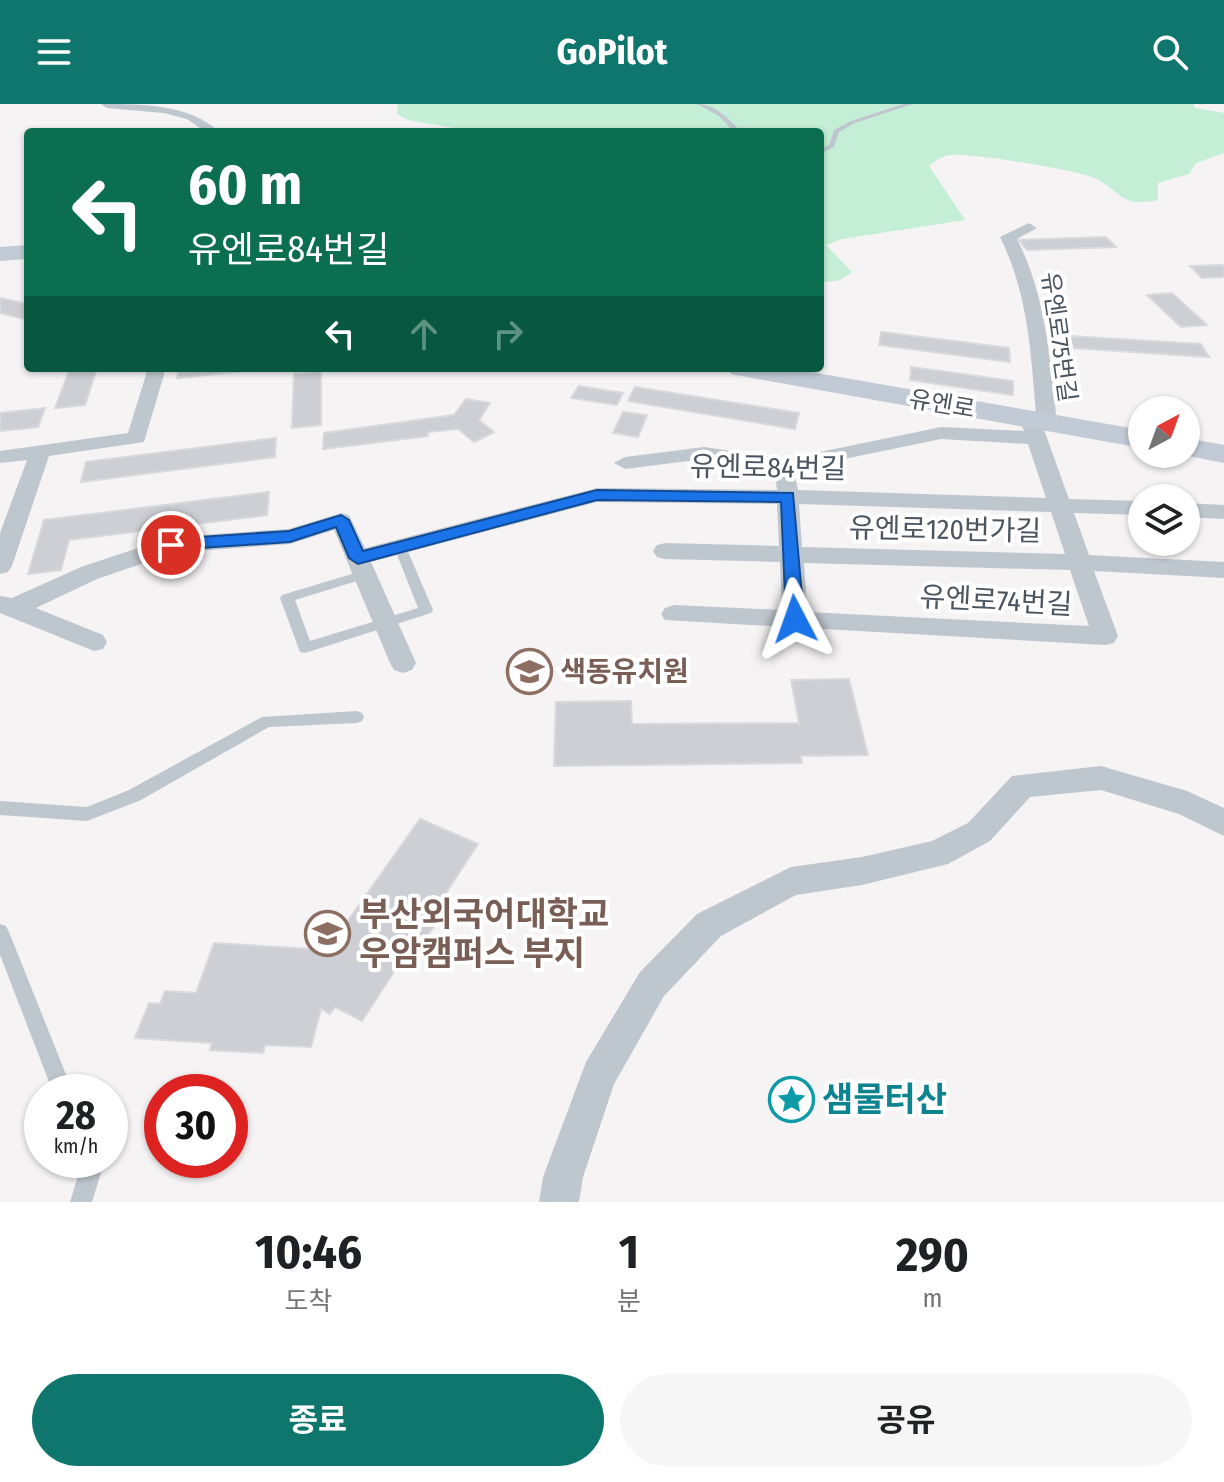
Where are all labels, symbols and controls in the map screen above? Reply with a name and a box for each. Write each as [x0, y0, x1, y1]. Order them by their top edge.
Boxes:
icon: menu [32, 30, 76, 74]
text: GoPilot [557, 30, 667, 74]
icon: search [1148, 30, 1192, 74]
text: 60 m [188, 152, 302, 219]
icon: left [56, 160, 160, 264]
text: 유엔로84번길 [188, 228, 389, 272]
street label: 유엔로75번길 [1036, 270, 1082, 404]
icon: left [318, 312, 362, 356]
icon: ahead [402, 312, 446, 356]
icon: right [486, 312, 530, 356]
street label: 유엔로 [907, 384, 977, 424]
north arrow [1128, 396, 1200, 468]
map controls [1128, 396, 1200, 556]
street label: 유엔로84번길 [690, 450, 846, 485]
button: layers [1128, 484, 1200, 556]
pin [137, 511, 205, 579]
street label: 유엔로120번가길 [849, 511, 1041, 548]
icon: arrive [149, 523, 193, 567]
position arrow [753, 577, 837, 661]
street label: 유엔로74번길 [919, 580, 1073, 621]
school or university icon: 색동유치원 [505, 647, 553, 695]
place label: 색동유치원 [560, 655, 689, 688]
place label: 부산외국어대학교 우암캠퍼스 부지 [359, 894, 609, 974]
school or university icon: 부산외국어대학교 우암캠퍼스 부지 [304, 910, 352, 958]
speed limit sign: 30 [144, 1074, 248, 1178]
place icon: 샘물터산 [767, 1075, 815, 1123]
place label: 샘물터산 [822, 1079, 947, 1120]
text: 28 [56, 1092, 96, 1140]
text: km/h [54, 1134, 98, 1158]
text: 10:46 [255, 1223, 362, 1281]
text: 1 [619, 1223, 639, 1281]
text: 290 [896, 1226, 969, 1284]
text: m [922, 1283, 942, 1314]
text: 도착 [285, 1286, 332, 1317]
text: 분 [617, 1286, 641, 1317]
button: 종료 [32, 1374, 604, 1466]
button: 공유 [620, 1374, 1192, 1466]

